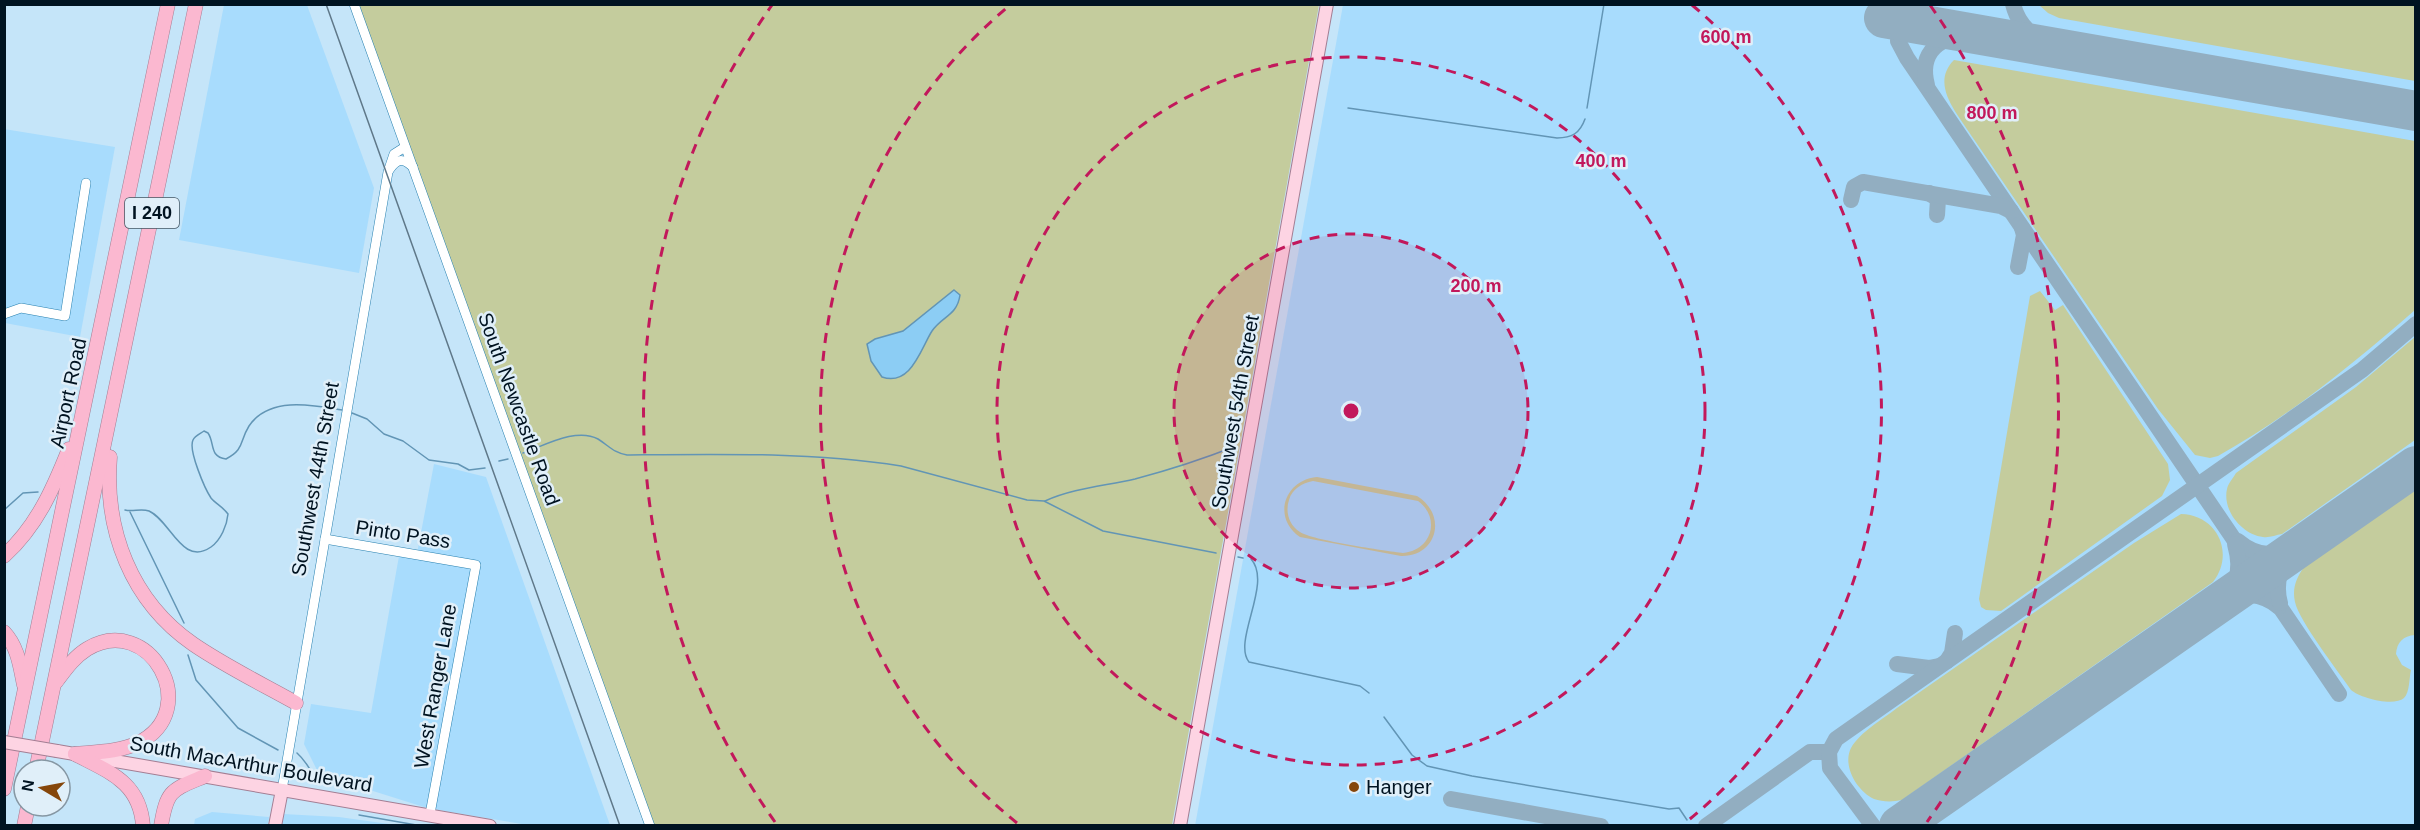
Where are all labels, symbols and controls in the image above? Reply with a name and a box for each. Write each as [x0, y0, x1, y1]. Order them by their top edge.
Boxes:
text: 600 m [1700, 27, 1752, 47]
text: 800 m [1966, 103, 2018, 123]
text: 400 m [1575, 151, 1627, 171]
road number: I 240 [125, 198, 179, 228]
text: 200 m [1450, 276, 1502, 296]
street label: South Newcastle Road [474, 310, 564, 508]
street label: Southwest 54th Street [1207, 313, 1263, 511]
street label: Airport Road [46, 336, 90, 450]
street label: Southwest 44th Street [287, 380, 343, 578]
centre of rings [1341, 401, 1361, 421]
street label: Pinto Pass [354, 516, 452, 552]
street label: West Ranger Lane [410, 602, 460, 770]
street label: South MacArthur Boulevard [128, 732, 374, 796]
north arrow [12, 758, 72, 818]
place label: Hanger [1366, 776, 1432, 798]
text: N [18, 778, 37, 793]
marker: Hanger [1347, 780, 1361, 794]

